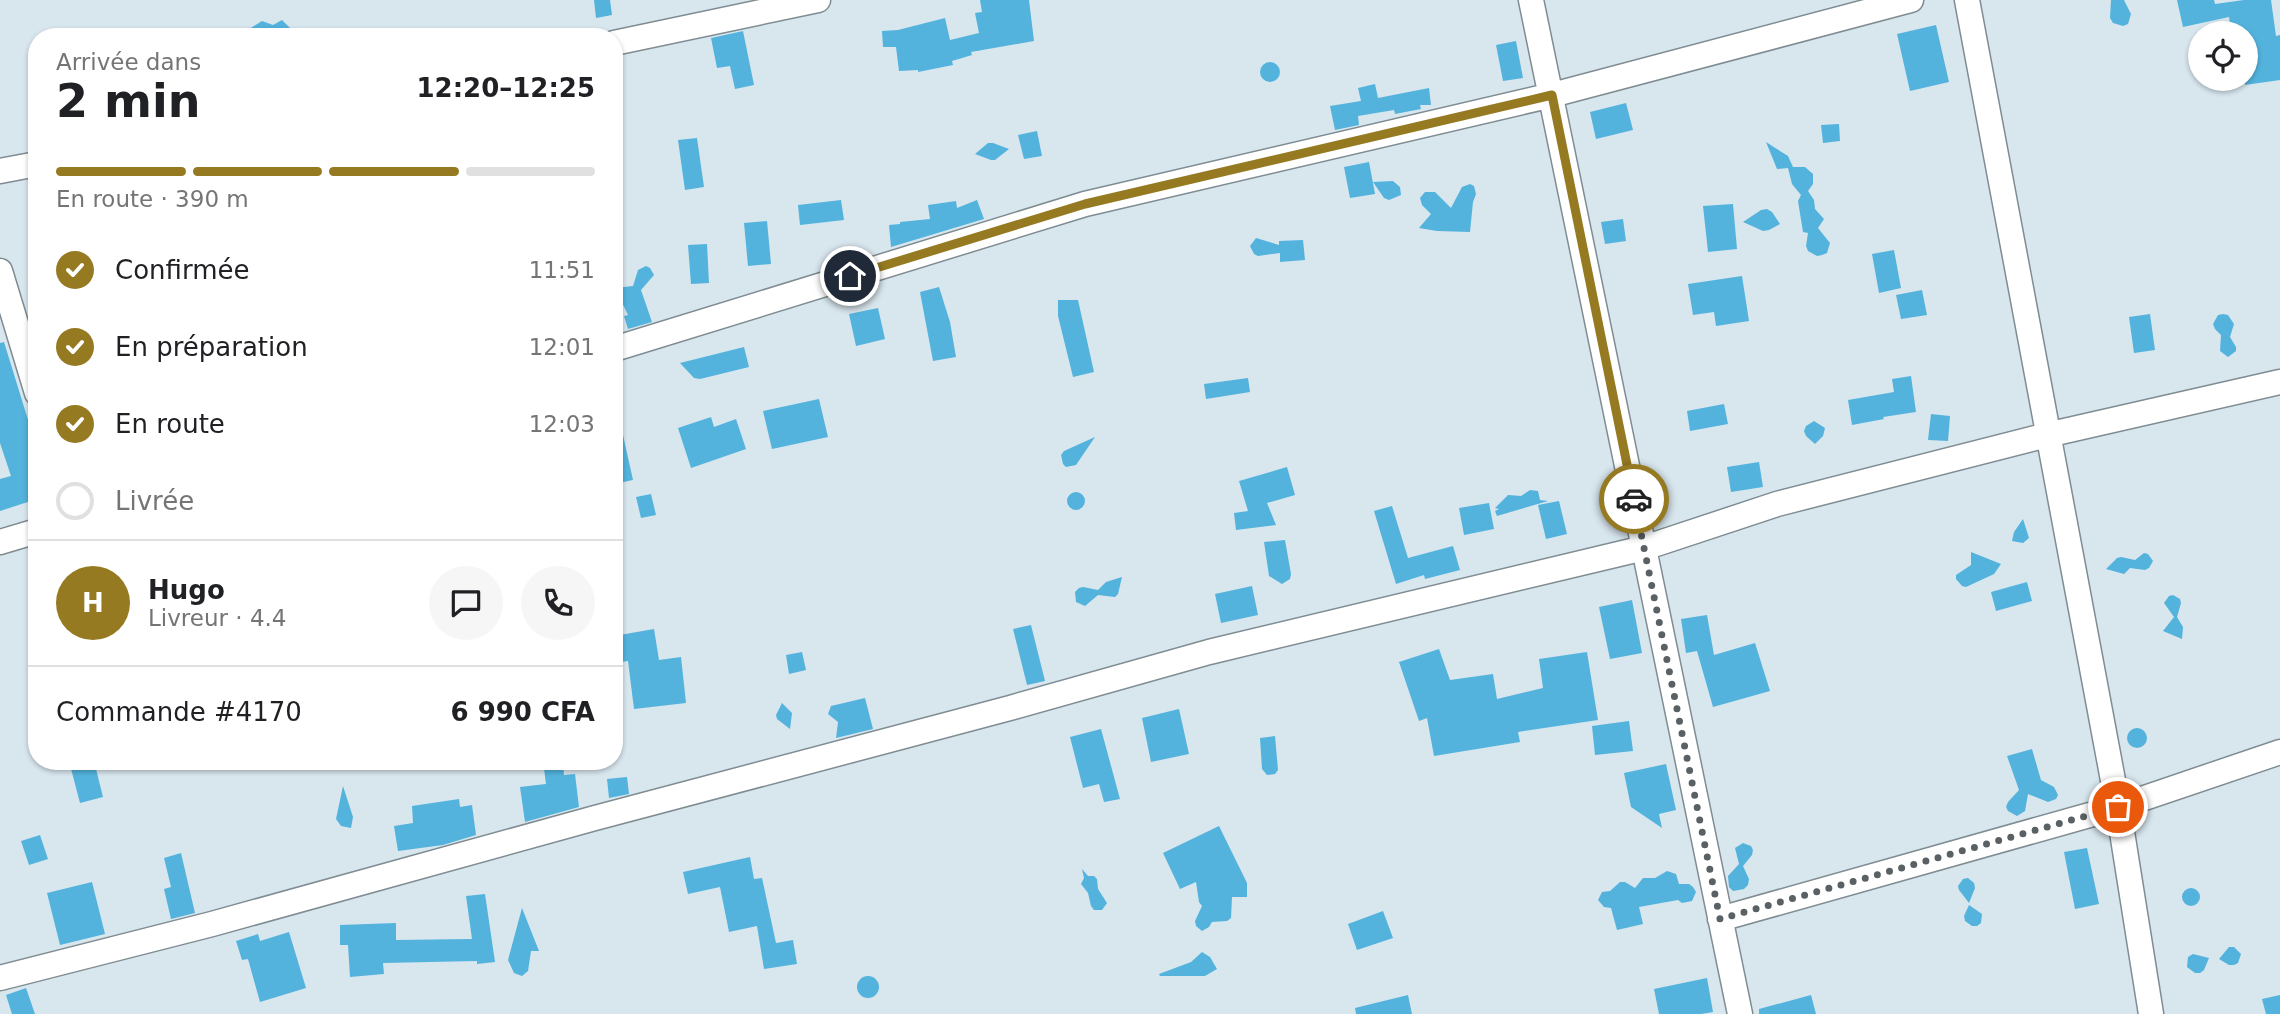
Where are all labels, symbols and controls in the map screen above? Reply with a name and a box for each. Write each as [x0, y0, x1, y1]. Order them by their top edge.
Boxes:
map controls [2188, 21, 2258, 91]
button: locate [2188, 21, 2258, 91]
text: Arrivée dans [56, 49, 201, 75]
text: 12:20–12:25 [416, 73, 595, 103]
text: 2 min [56, 74, 200, 128]
text: En route · 390 m [56, 186, 249, 212]
pin [820, 246, 880, 306]
icon: check [56, 251, 94, 289]
text: Confirmée [115, 255, 249, 285]
text: 11:51 [529, 257, 595, 283]
icon: home [831, 257, 869, 295]
icon: check [56, 328, 94, 366]
text: En préparation [115, 332, 308, 362]
text: 12:01 [529, 334, 595, 360]
icon: check [56, 405, 94, 443]
text: En route [115, 409, 225, 439]
text: 12:03 [529, 411, 595, 437]
courier [1599, 464, 1669, 534]
icon: car [1615, 480, 1653, 518]
text: Livrée [115, 486, 194, 516]
button: chat [429, 566, 503, 640]
button: phone [521, 566, 595, 640]
text: Hugo [148, 575, 225, 605]
text: H [82, 588, 104, 618]
text: Livreur · 4.4 [148, 605, 286, 631]
text: Commande #4170 [56, 697, 302, 727]
text: 6 990 CFA [451, 697, 595, 727]
pin [2088, 777, 2148, 837]
icon: bag [2099, 788, 2137, 826]

